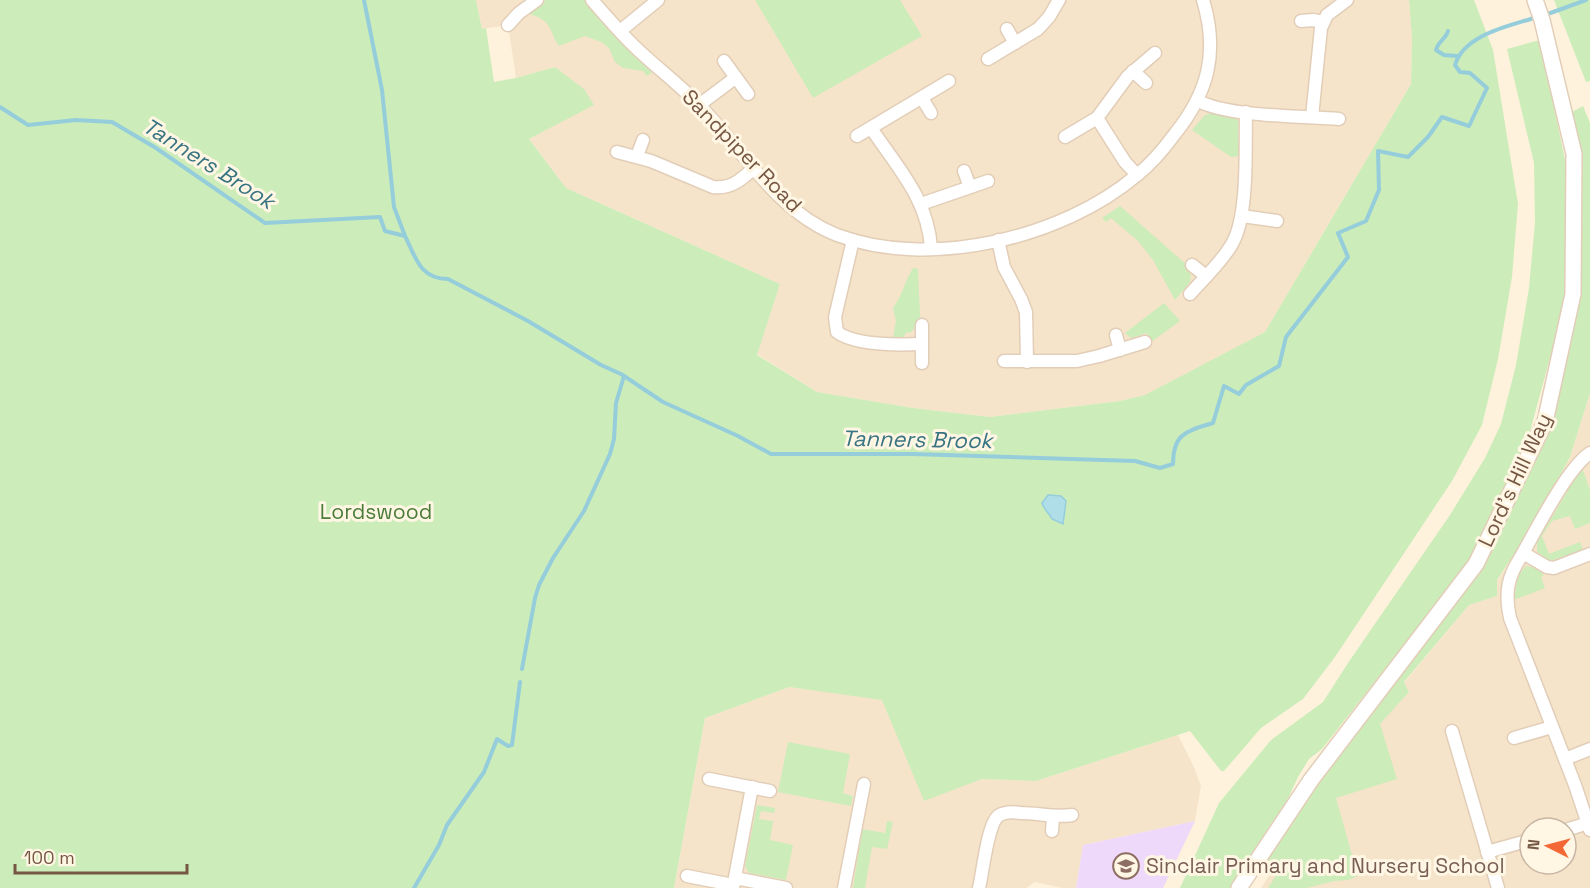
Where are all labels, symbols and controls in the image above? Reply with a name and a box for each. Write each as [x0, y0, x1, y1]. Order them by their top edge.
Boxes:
street label: Sandpiper Road [677, 83, 808, 218]
water label: Tanners Brook [138, 111, 282, 216]
street label: Lord's Hill Way [1472, 409, 1557, 551]
water label: Tanners Brook [842, 424, 995, 454]
park label: Lordswood [320, 498, 432, 525]
north arrow [1518, 816, 1578, 876]
scale bar [15, 837, 188, 875]
text: N [1523, 838, 1545, 851]
text: 100 m [24, 846, 75, 869]
school or university icon: Sinclair Primary and Nursery School [1111, 851, 1141, 881]
place label: Sinclair Primary and Nursery School [1146, 852, 1505, 879]

